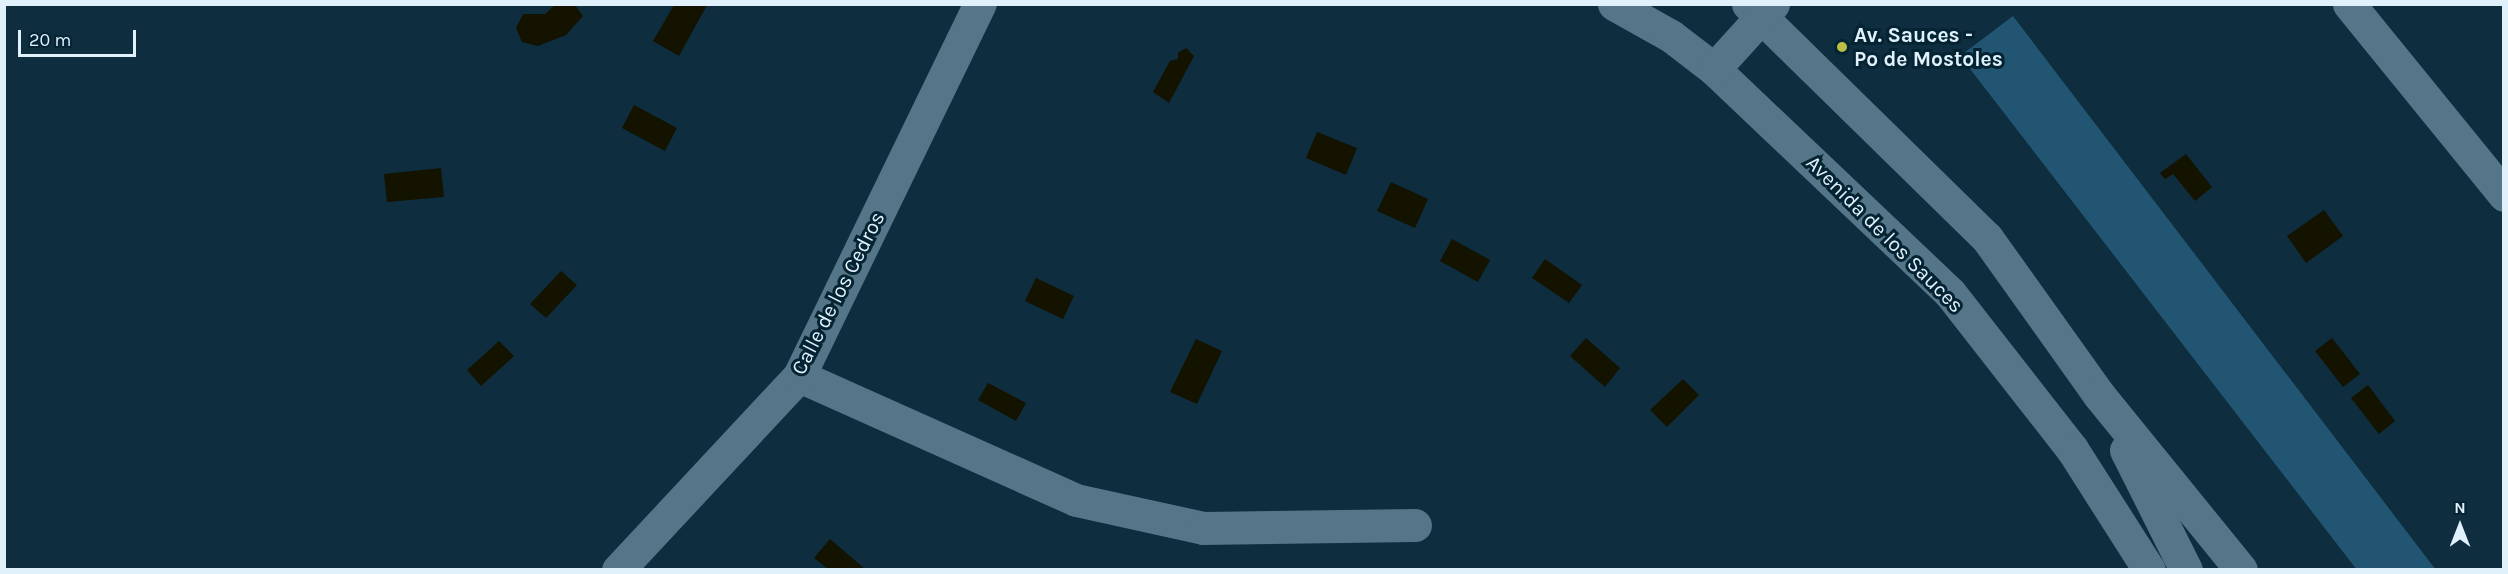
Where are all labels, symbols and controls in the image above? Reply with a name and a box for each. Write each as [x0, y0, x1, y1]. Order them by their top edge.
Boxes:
scale bar [21, 18, 140, 56]
place label: Av. Sauces - Pº de Mostoles [1854, 22, 2003, 72]
text: 20 m [29, 29, 71, 51]
marker: Av. Sauces - Pº de Mostoles [1835, 40, 1849, 54]
street label: Avenida de los Sauces [1801, 150, 1969, 318]
street label: Calle de los Cedros [786, 207, 890, 379]
north arrow [2430, 496, 2490, 556]
text: N [2454, 498, 2466, 517]

